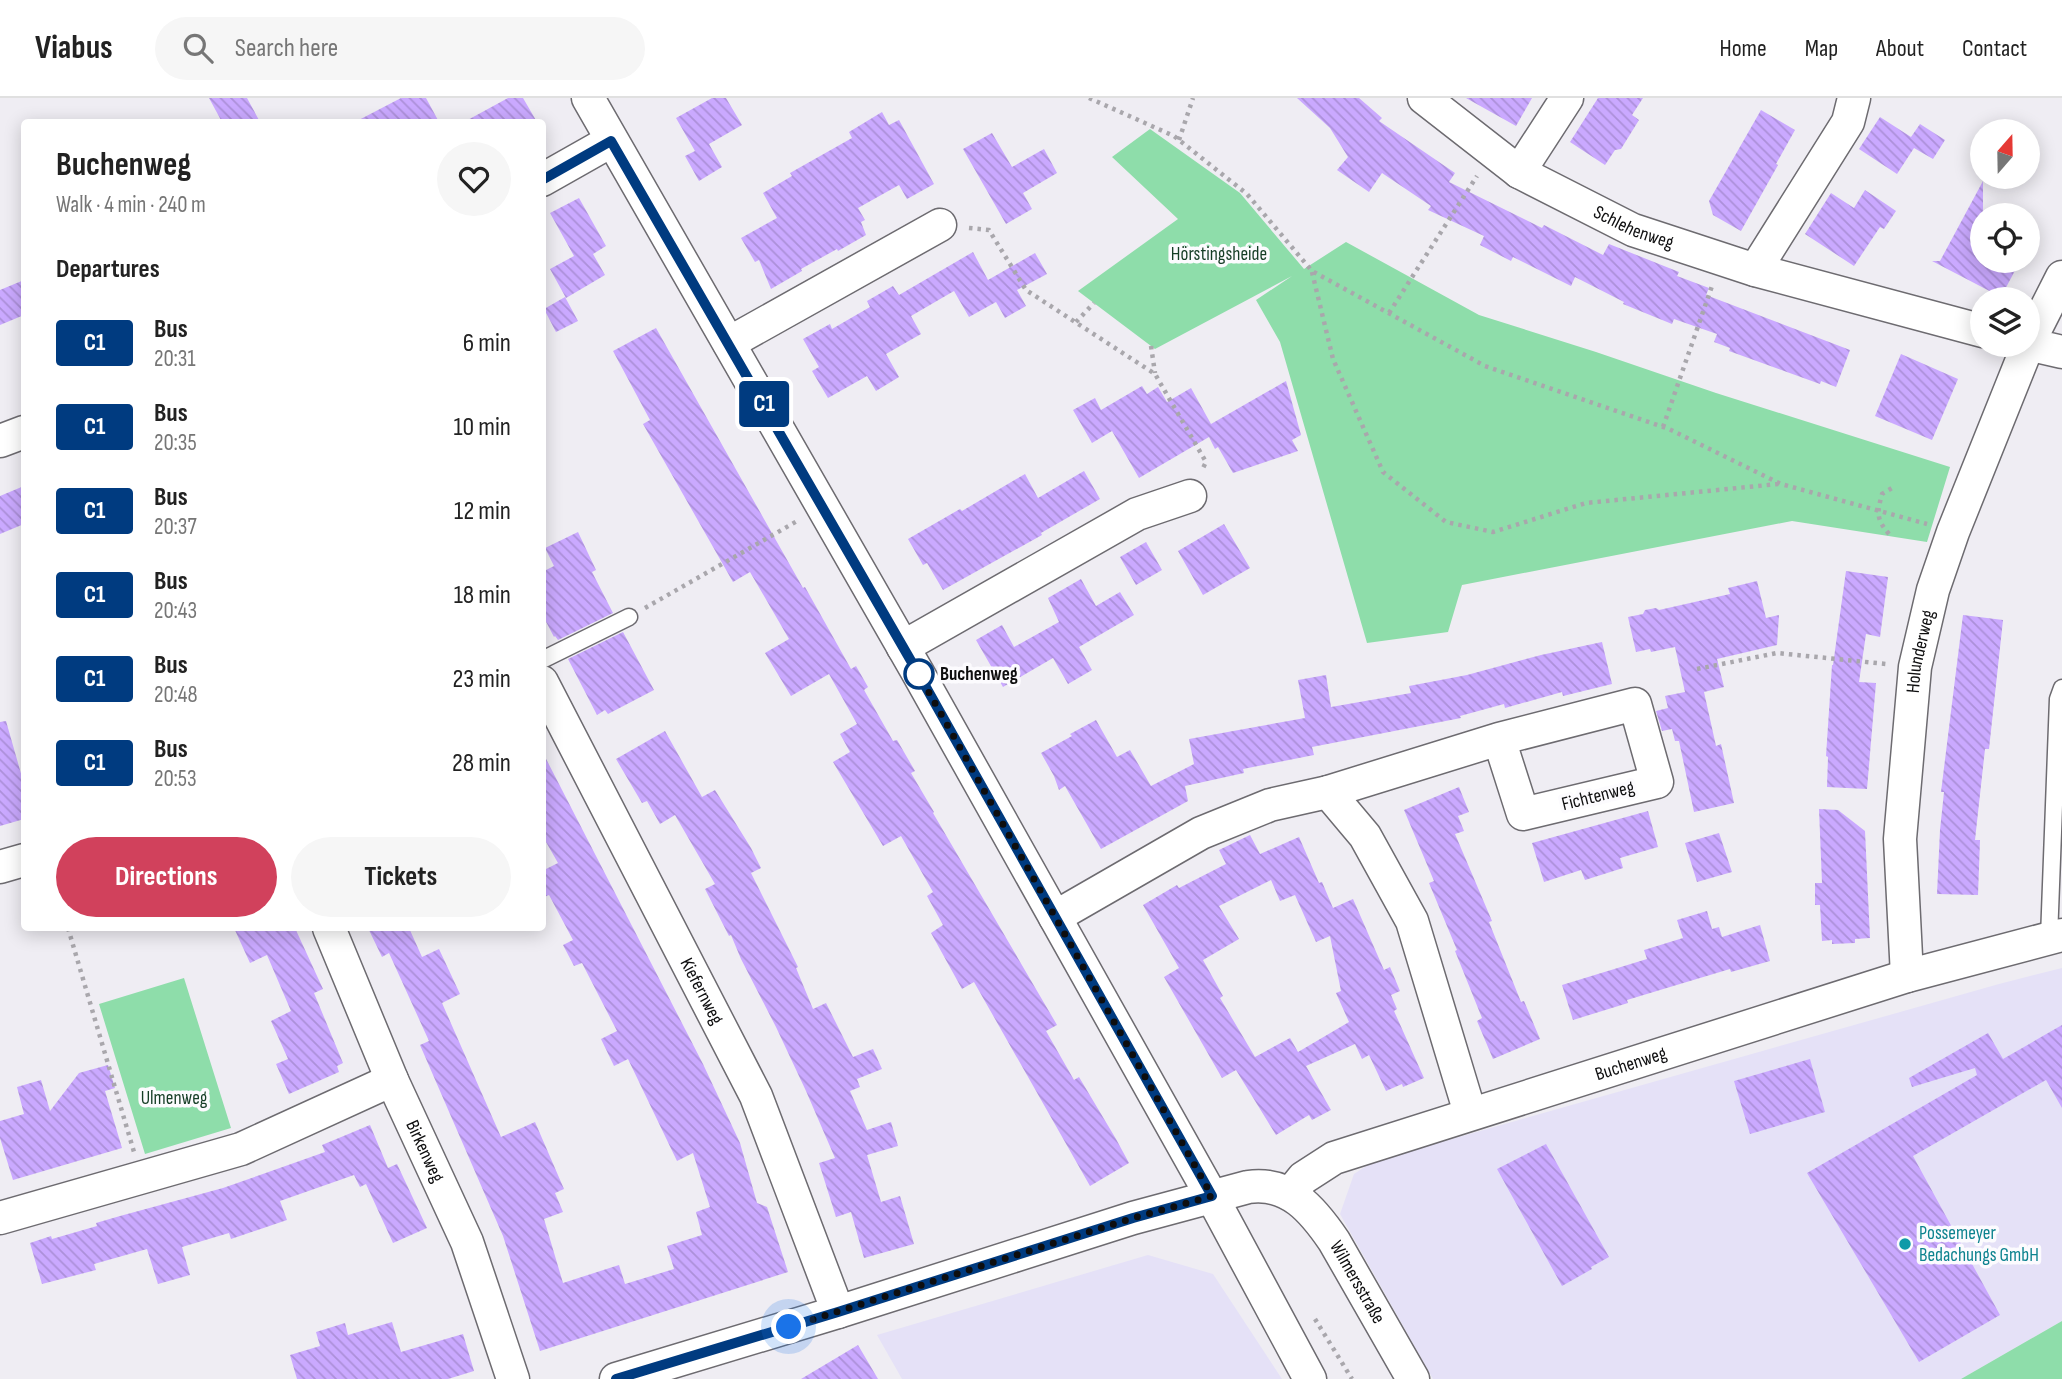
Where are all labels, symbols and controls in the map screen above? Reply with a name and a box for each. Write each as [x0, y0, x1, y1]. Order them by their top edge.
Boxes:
search box [155, 17, 645, 80]
text: Viabus [35, 28, 113, 68]
icon: search [179, 29, 217, 67]
text: Search here [235, 33, 338, 64]
text: Home [1719, 34, 1767, 63]
text: Map [1805, 34, 1838, 63]
text: About [1876, 34, 1924, 63]
text: Contact [1962, 34, 2027, 63]
north arrow [1970, 119, 2040, 189]
map controls [1970, 119, 2040, 357]
button: heart [437, 142, 511, 216]
text: Buchenweg [56, 145, 191, 185]
text: Walk · 4 min · 240 m [56, 191, 206, 219]
street label: Schlehenweg [1590, 200, 1677, 254]
button: locate [1970, 203, 2040, 273]
park label: Hörstingsheide [1171, 243, 1267, 266]
text: Departures [56, 254, 160, 285]
button: layers [1970, 287, 2040, 357]
text: Bus [154, 314, 188, 345]
text: C1 [84, 328, 105, 357]
text: 6 min [463, 328, 511, 359]
text: 20:31 [154, 345, 196, 373]
line badge: C1 [732, 381, 796, 427]
text: C1 [753, 389, 775, 418]
text: Bus [154, 398, 188, 429]
text: C1 [84, 412, 105, 441]
text: 10 min [454, 412, 511, 443]
text: 20:35 [154, 429, 197, 457]
text: Bus [154, 482, 188, 513]
text: C1 [84, 496, 105, 525]
text: 12 min [454, 496, 511, 527]
text: 20:37 [154, 513, 197, 541]
text: Bus [154, 566, 188, 597]
text: C1 [84, 580, 105, 609]
text: 18 min [454, 580, 511, 611]
text: 20:43 [154, 597, 197, 625]
street label: Holunderweg [1901, 607, 1940, 694]
text: Bus [154, 650, 188, 681]
marker: Buchenweg [904, 659, 934, 689]
place label: Buchenweg [940, 663, 1018, 686]
text: C1 [84, 664, 105, 693]
text: 23 min [453, 664, 511, 695]
text: 20:48 [154, 681, 198, 709]
text: Bus [154, 734, 188, 765]
text: C1 [84, 748, 105, 777]
text: 28 min [452, 748, 511, 779]
text: 20:53 [154, 765, 197, 793]
street label: Fichtenweg [1559, 776, 1637, 816]
button: Directions [56, 837, 277, 917]
button: Tickets [291, 837, 511, 917]
street label: Kiefernweg [675, 954, 729, 1029]
street label: Buchenweg [1592, 1041, 1670, 1086]
park label: Ulmenweg [141, 1087, 208, 1110]
street label: Birkenweg [401, 1116, 449, 1186]
place label: Possemeyer Bedachungs GmbH [1919, 1222, 2039, 1267]
marker: Possemeyer Bedachungs GmbH [1897, 1236, 1913, 1252]
street label: Wilmersstraße [1325, 1237, 1390, 1328]
your location [771, 1309, 806, 1344]

